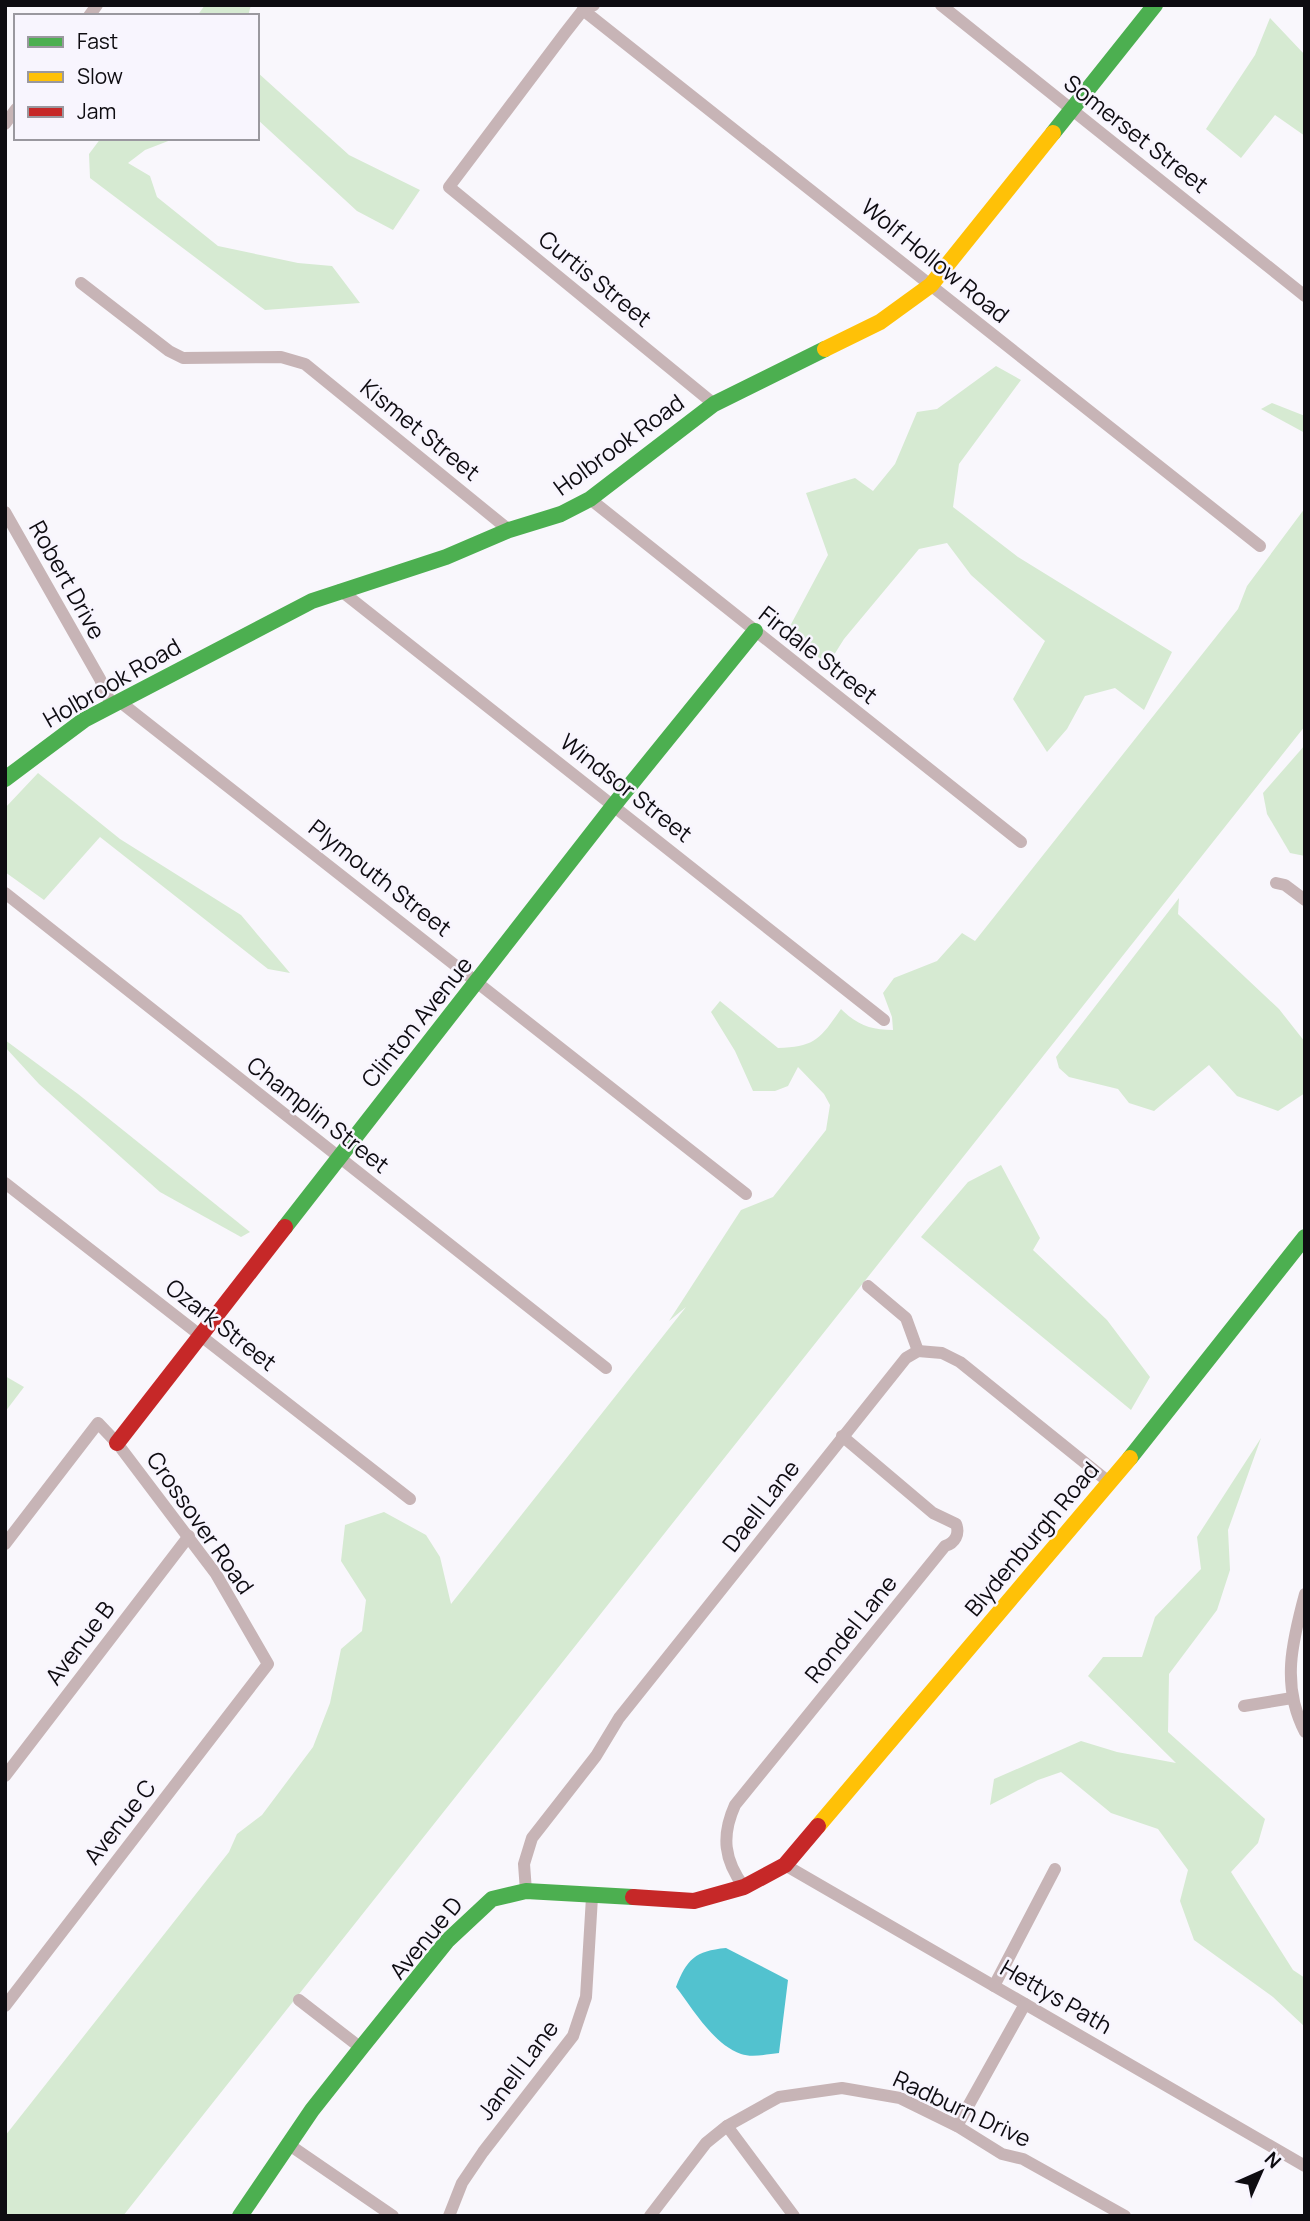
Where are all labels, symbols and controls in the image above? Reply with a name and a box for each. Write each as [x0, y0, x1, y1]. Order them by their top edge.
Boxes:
legend [14, 14, 259, 140]
text: Fast [77, 27, 118, 55]
text: Slow [77, 62, 123, 90]
street label: Somerset Street [1058, 67, 1216, 200]
text: Jam [77, 97, 116, 125]
street label: Wolf Hollow Road [855, 191, 1016, 330]
street label: Curtis Street [532, 223, 659, 334]
street label: Kismet Street [354, 371, 487, 487]
street label: Holbrook Road [547, 386, 690, 502]
street label: Robert Drive [22, 514, 114, 645]
street label: Firdale Street [753, 598, 885, 711]
street label: Holbrook Road [37, 630, 186, 735]
street label: Windsor Street [554, 725, 699, 849]
street label: Plymouth Street [303, 811, 459, 943]
street label: Clinton Avenue [353, 949, 479, 1094]
street label: Champlin Street [241, 1048, 396, 1180]
street label: Ozark Street [159, 1271, 284, 1378]
street label: Crossover Road [140, 1445, 262, 1600]
street label: Daell Lane [714, 1453, 806, 1558]
street label: Blydenburgh Road [957, 1454, 1106, 1623]
street label: Rondel Lane [797, 1568, 904, 1689]
street label: Avenue B [37, 1594, 121, 1691]
street label: Avenue C [76, 1772, 163, 1871]
street label: Avenue D [381, 1889, 469, 1985]
street label: Hettys Path [995, 1951, 1118, 2041]
street label: Janell Lane [469, 2013, 565, 2126]
street label: Radburn Drive [888, 2062, 1036, 2154]
north arrow [1226, 2137, 1296, 2207]
text: N [1259, 2146, 1287, 2174]

